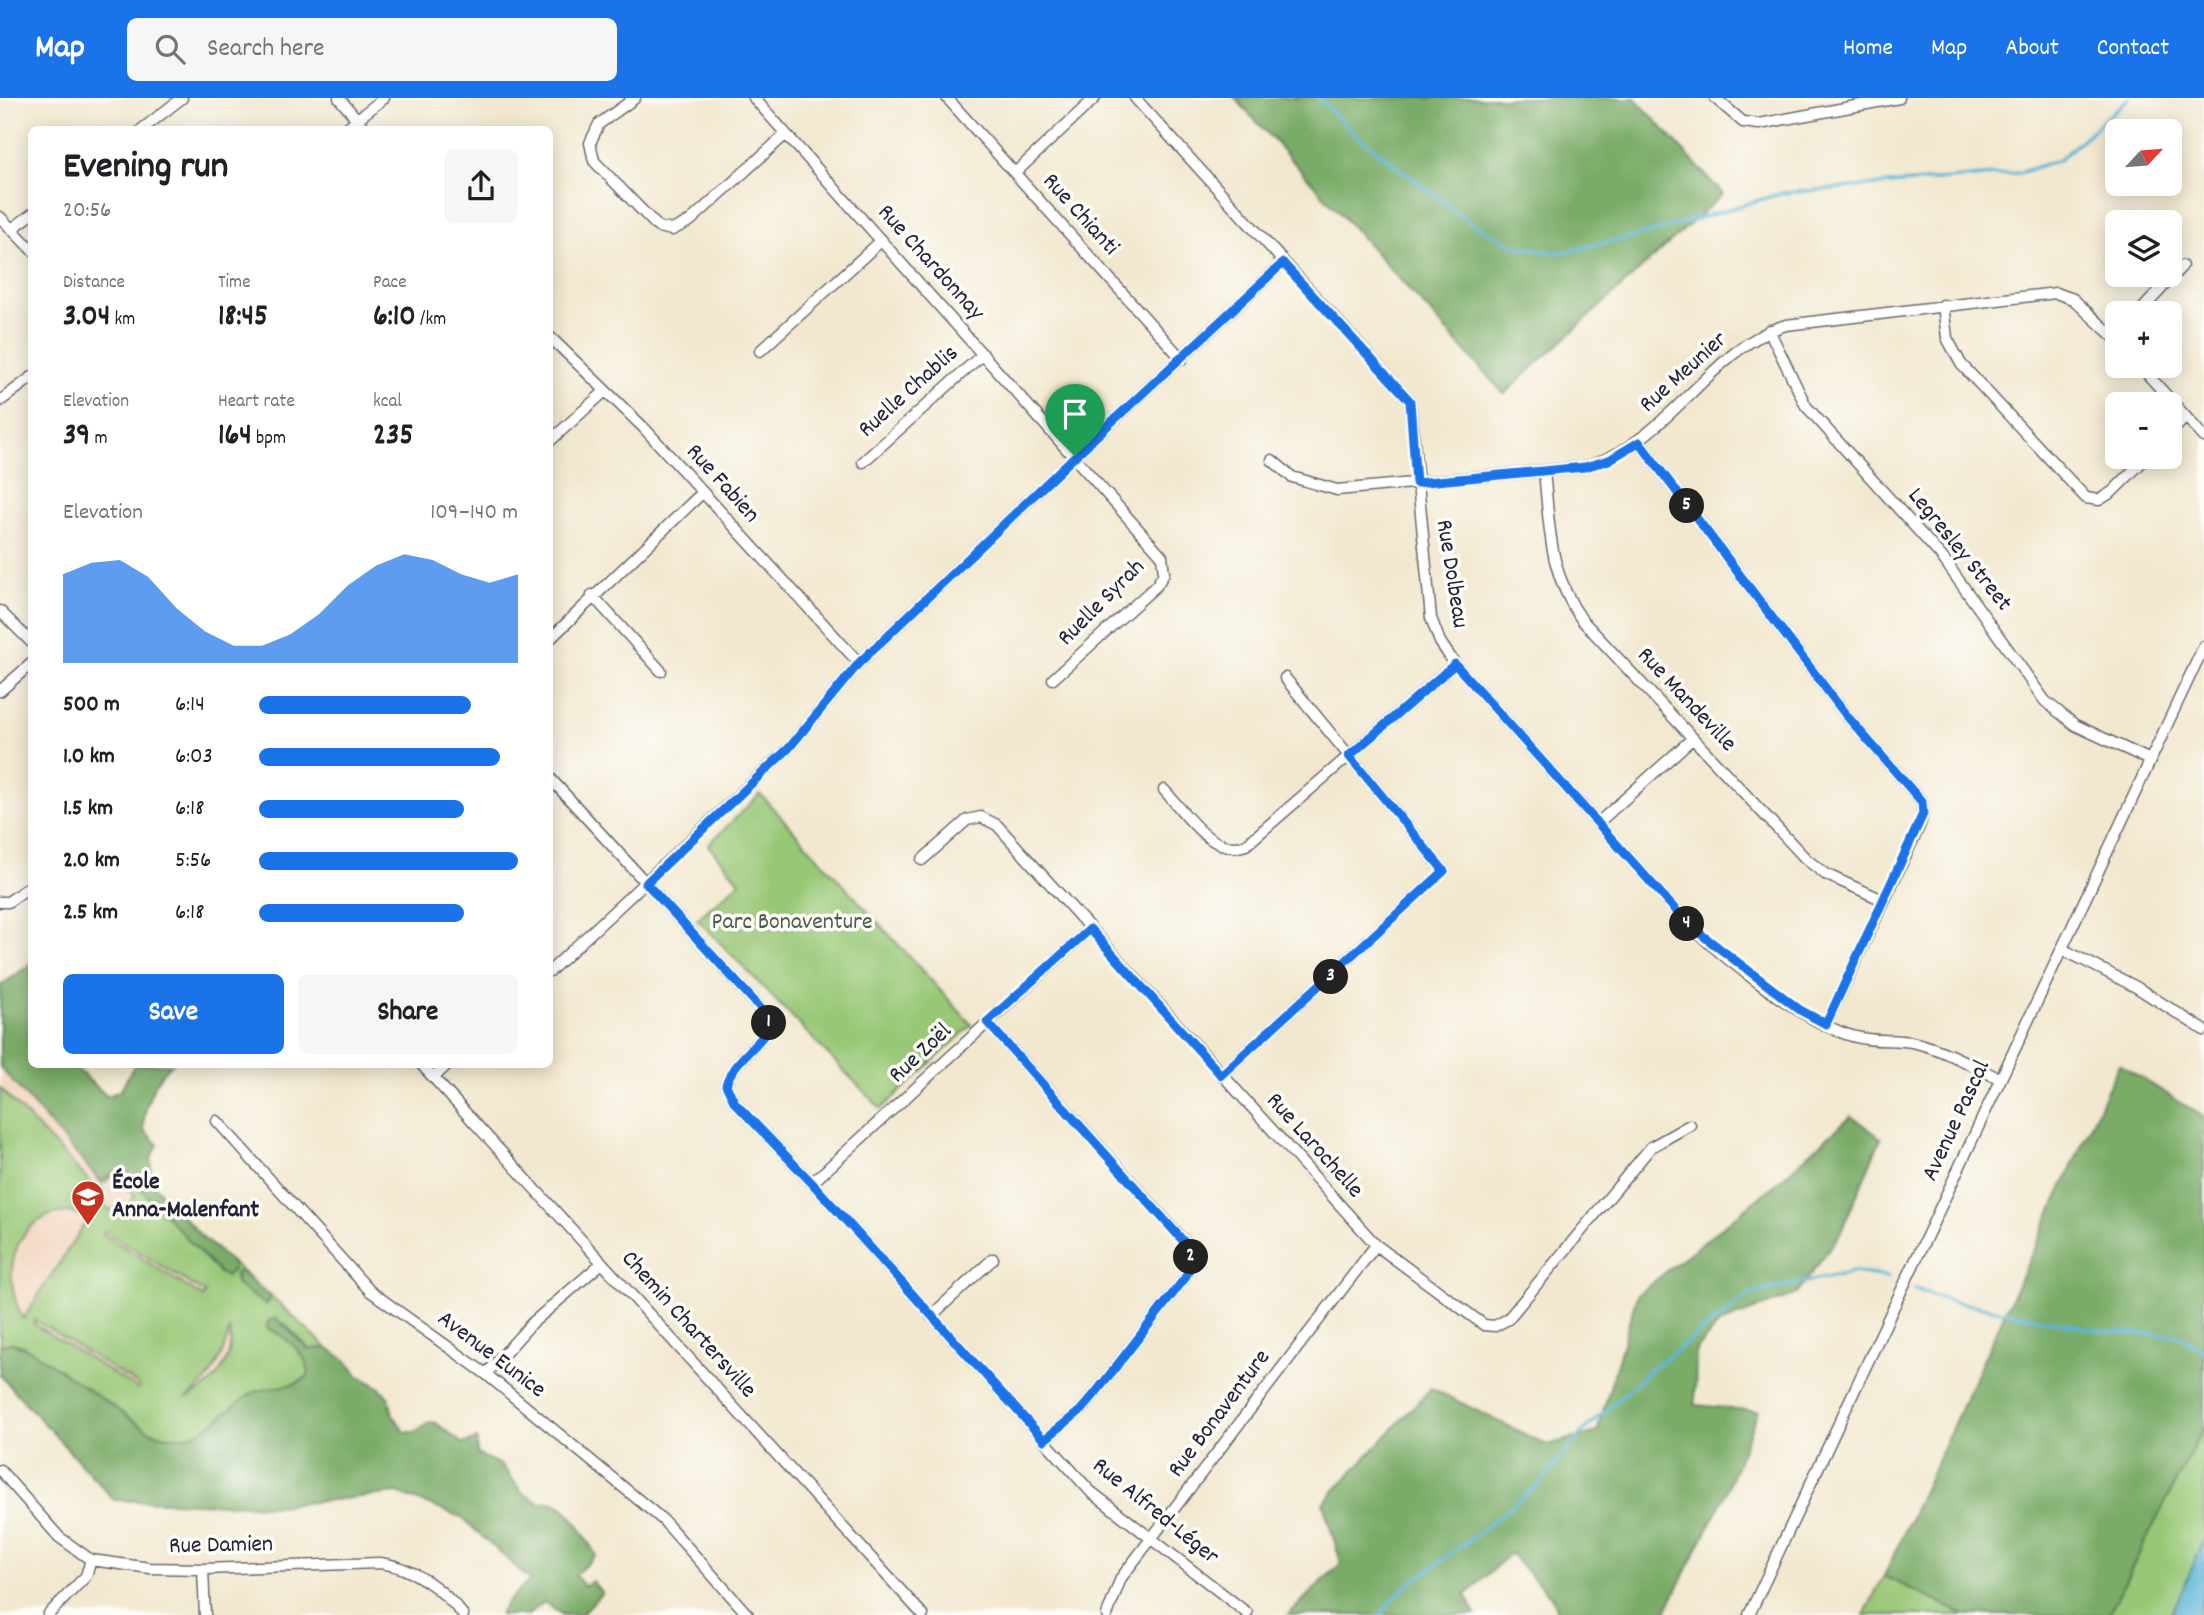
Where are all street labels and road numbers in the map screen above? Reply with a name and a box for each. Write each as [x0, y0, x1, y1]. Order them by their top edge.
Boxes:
street label: Rue Chianti [1034, 166, 1126, 264]
street label: Rue Chardonnay [868, 197, 992, 330]
street label: Rue Meunier [1632, 324, 1736, 422]
street label: Ruelle Chablis [851, 338, 967, 446]
street label: Rue Fabien [677, 437, 767, 531]
street label: Legresley Street [1899, 481, 2020, 619]
street label: Rue Dolbeau [1426, 517, 1476, 631]
street label: Ruelle Syrah [1051, 552, 1153, 654]
street label: Rue Mandeville [1628, 640, 1744, 760]
street label: Rue Zoël [882, 1016, 960, 1092]
street label: Avenue Pascal [1914, 1055, 2000, 1187]
street label: Rue Larochelle [1257, 1086, 1371, 1206]
street label: Chemin Chartersville [612, 1244, 764, 1406]
street label: Avenue Eunice [430, 1303, 552, 1407]
street label: Rue Bonaventure [1160, 1343, 1280, 1485]
street label: Rue Alfred-Léger [1084, 1450, 1226, 1574]
street label: Rue Damien [169, 1528, 273, 1564]

